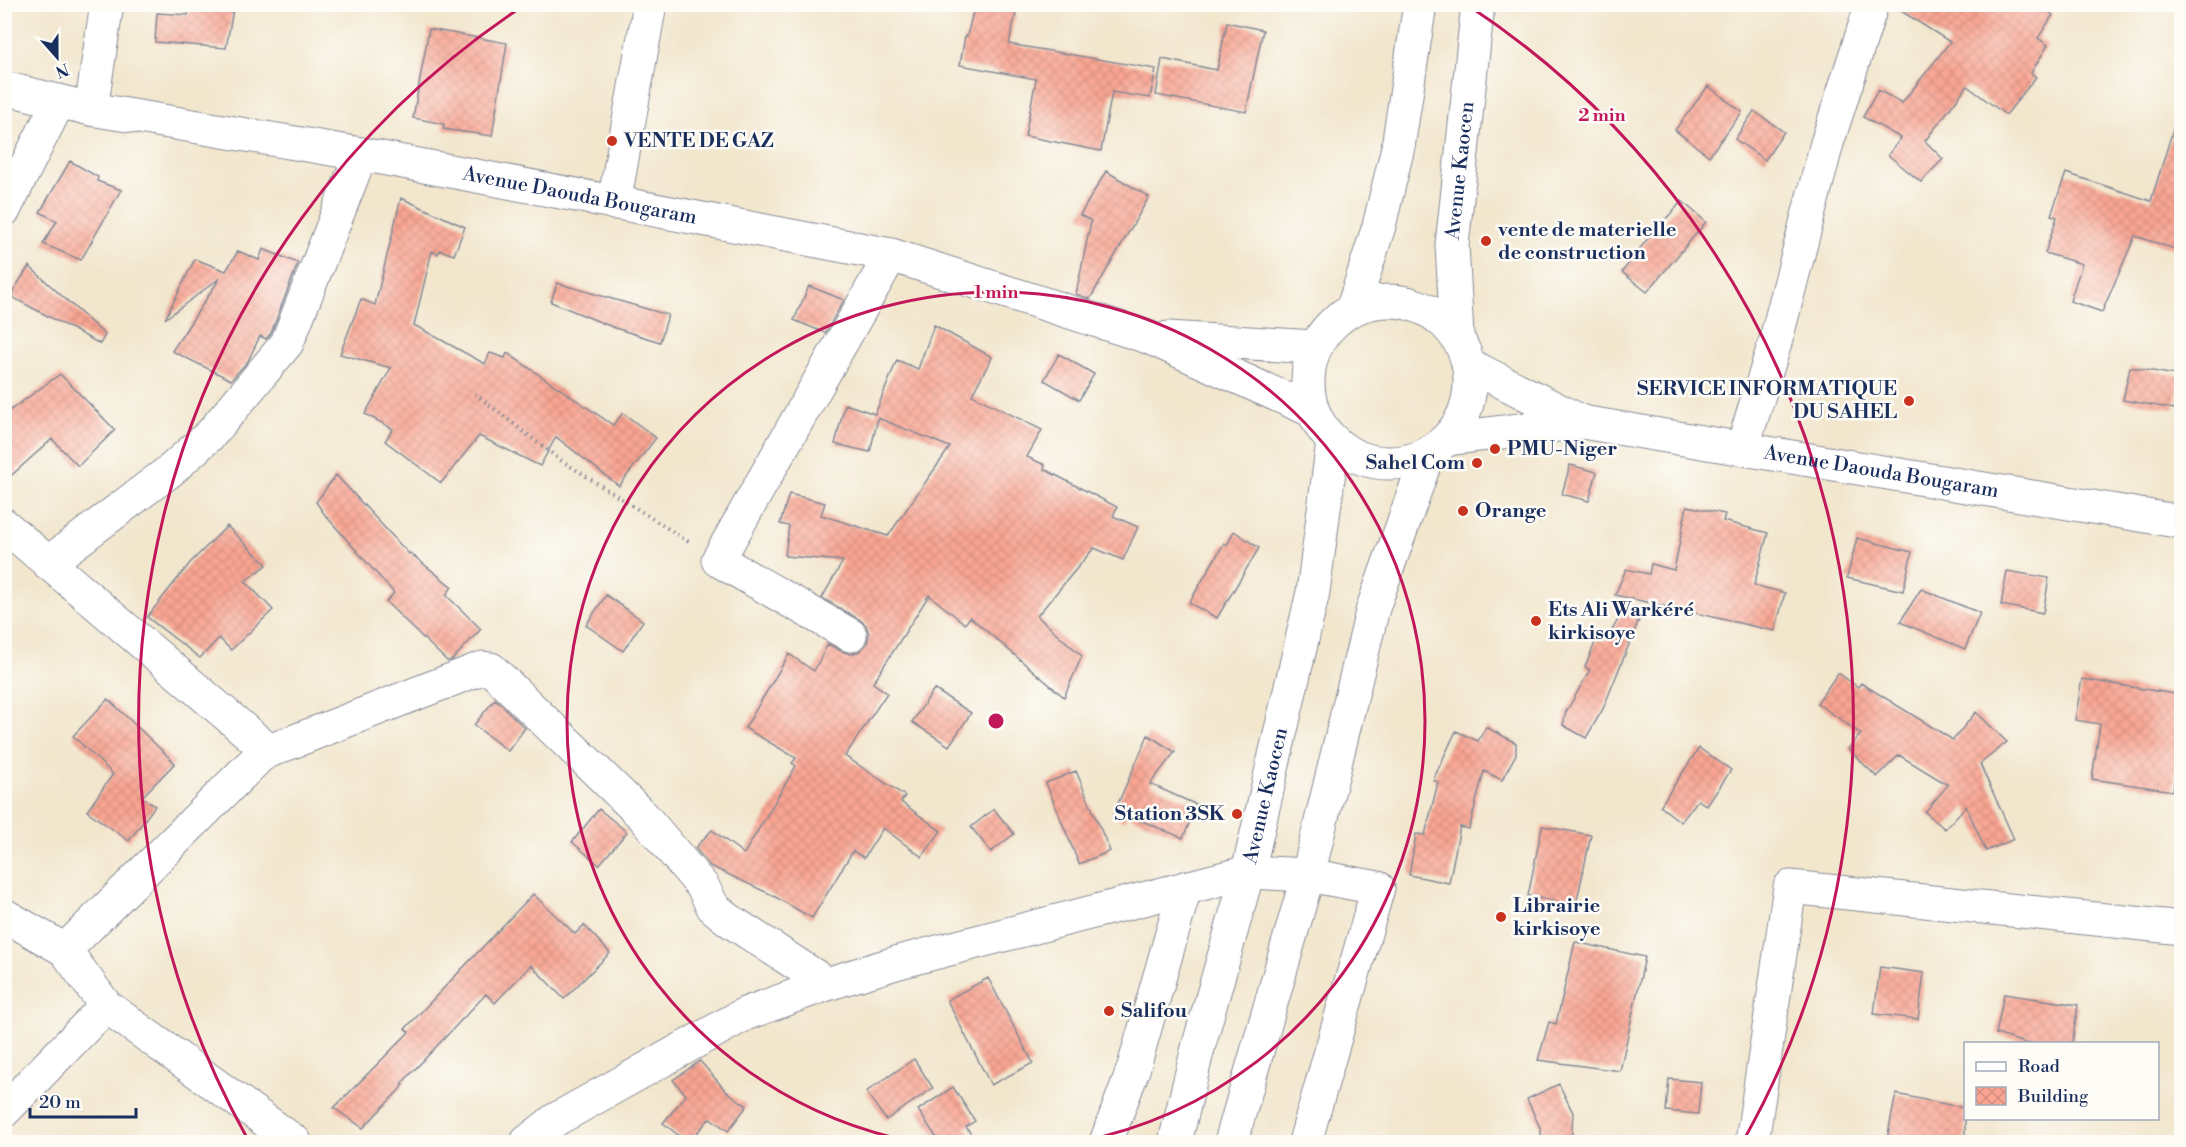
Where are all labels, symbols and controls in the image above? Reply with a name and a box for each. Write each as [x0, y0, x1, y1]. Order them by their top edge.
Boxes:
north arrow [27, 27, 87, 87]
text: N [52, 58, 72, 82]
street label: Avenue Kaocen [1440, 100, 1480, 242]
text: 2 min [1578, 104, 1626, 127]
place label: VENTE DE GAZ [623, 129, 774, 154]
marker: VENTE DE GAZ [605, 134, 619, 148]
street label: Avenue Daouda Bougaram [460, 161, 699, 230]
place label: vente de materielle de construction [1497, 218, 1677, 266]
marker: vente de materielle de construction [1479, 234, 1493, 248]
text: 1 min [974, 281, 1018, 304]
place label: SERVICE INFORMATIQUE DU SAHEL [1637, 377, 1897, 425]
marker: SERVICE INFORMATIQUE DU SAHEL [1902, 394, 1916, 408]
place label: PMU-Niger [1507, 437, 1617, 462]
street label: Avenue Daouda Bougaram [1761, 440, 2001, 504]
marker: PMU-Niger [1488, 442, 1502, 456]
place label: Sahel Com [1366, 451, 1465, 476]
marker: Sahel Com [1470, 456, 1484, 470]
place label: Orange [1475, 499, 1547, 524]
marker: Orange [1456, 504, 1470, 518]
place label: Ets Ali Warkéré kirkisoye [1548, 598, 1694, 646]
marker: Ets Ali Warkéré kirkisoye [1529, 614, 1543, 628]
centre of rings [986, 711, 1006, 731]
street label: Avenue Kaocen [1238, 725, 1294, 867]
place label: Station 3SK [1115, 802, 1226, 827]
marker: Station 3SK [1230, 807, 1244, 821]
place label: Librairie kirkisoye [1513, 894, 1601, 942]
marker: Librairie kirkisoye [1494, 910, 1508, 924]
place label: Salifou [1121, 999, 1188, 1024]
marker: Salifou [1102, 1004, 1116, 1018]
legend [1964, 1042, 2159, 1120]
text: Road [2018, 1055, 2061, 1078]
scale bar [30, 1081, 136, 1119]
text: Building [2017, 1085, 2089, 1108]
text: 20 m [39, 1091, 81, 1114]

